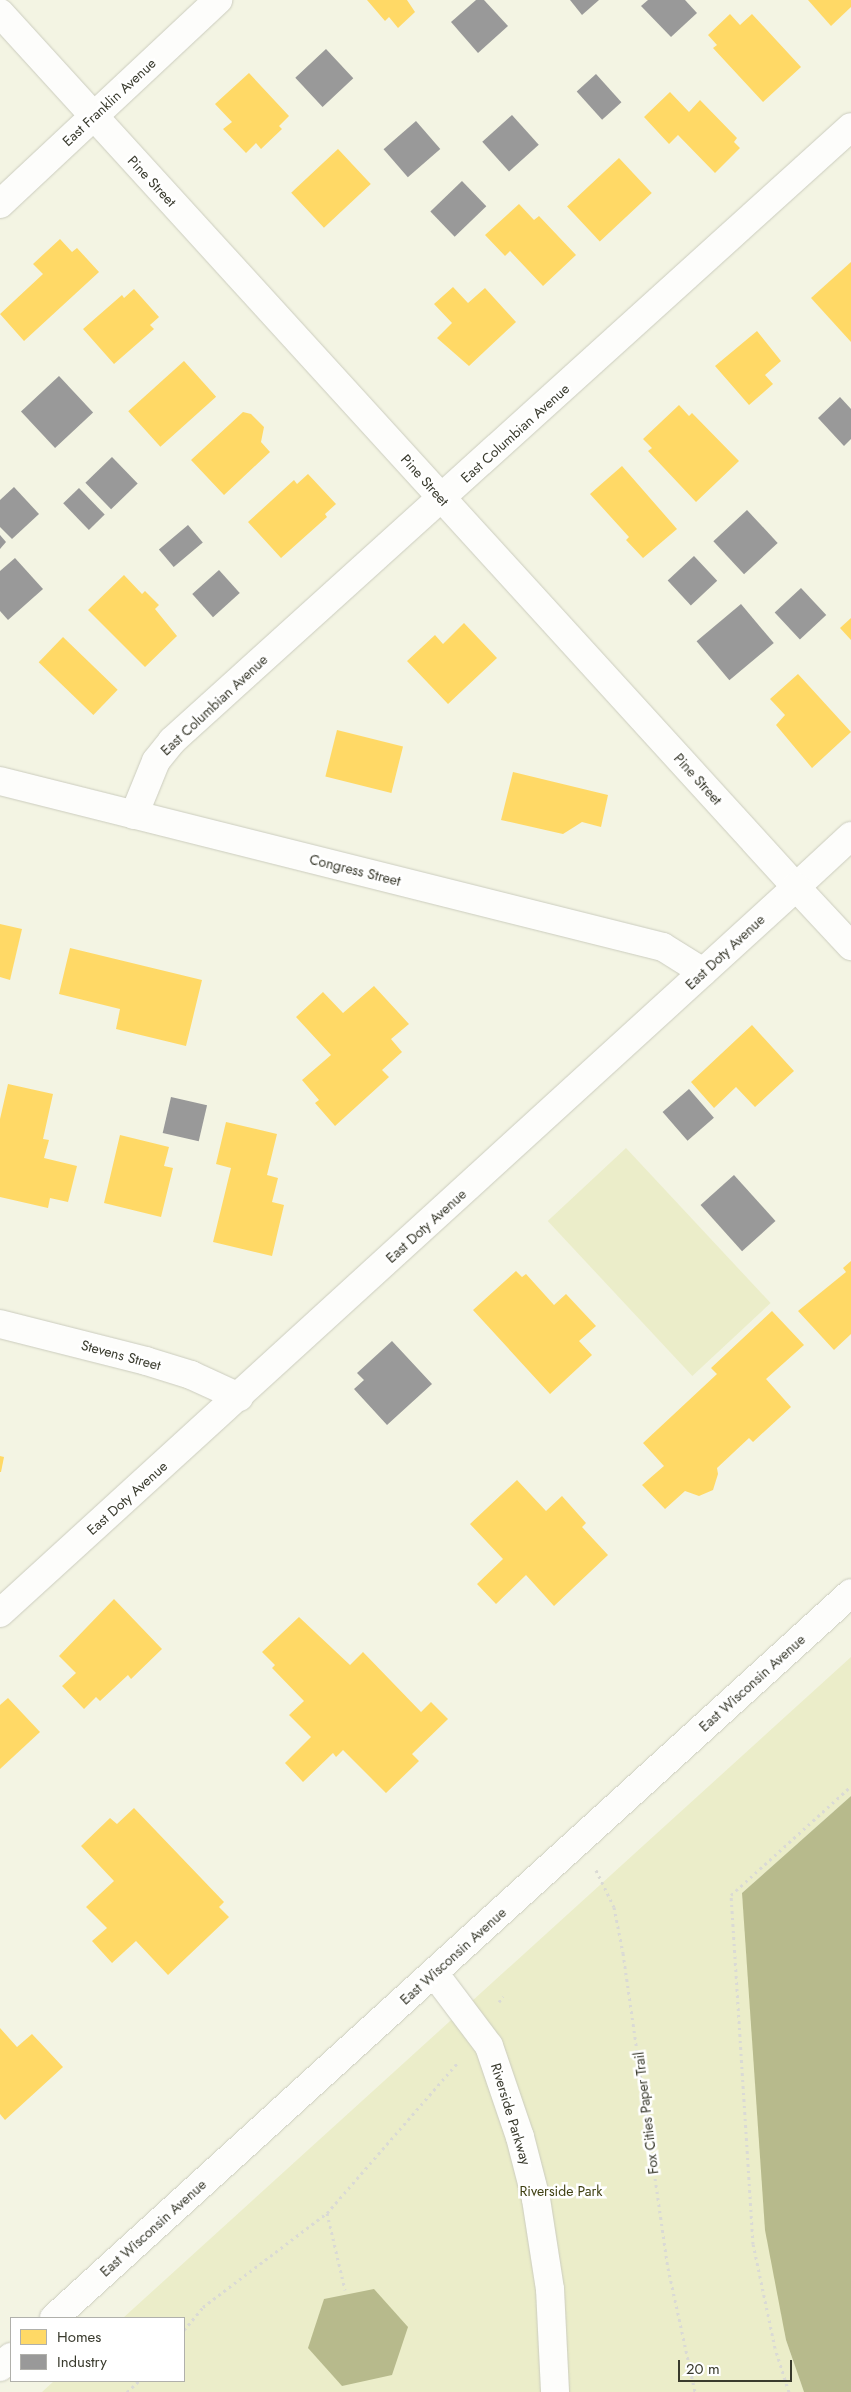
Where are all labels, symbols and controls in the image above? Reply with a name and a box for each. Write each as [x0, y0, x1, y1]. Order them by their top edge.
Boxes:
street label: East Franklin Avenue [59, 54, 159, 150]
street label: Pine Street [124, 152, 180, 210]
street label: East Columbian Avenue [457, 380, 573, 486]
street label: Pine Street [398, 451, 452, 509]
street label: East Columbian Avenue [157, 651, 271, 759]
street label: Pine Street [671, 750, 725, 808]
street label: Congress Street [308, 851, 402, 889]
street label: East Doty Avenue [682, 911, 768, 993]
street label: East Doty Avenue [382, 1186, 470, 1266]
street label: Stevens Street [79, 1336, 163, 1374]
street label: East Doty Avenue [83, 1458, 171, 1538]
street label: East Wisconsin Avenue [696, 1631, 808, 1735]
street label: East Wisconsin Avenue [397, 1904, 509, 2008]
street label: Fox Cities Paper Trail [630, 2051, 662, 2175]
street label: Riverside Parkway [488, 2061, 534, 2167]
street label: East Wisconsin Avenue [97, 2176, 209, 2280]
park label: Riverside Park [519, 2183, 603, 2199]
legend [10, 2317, 185, 2382]
text: Homes [57, 2326, 101, 2348]
scale bar [681, 2350, 795, 2382]
text: Industry [57, 2351, 107, 2373]
text: 20 m [686, 2358, 720, 2380]

